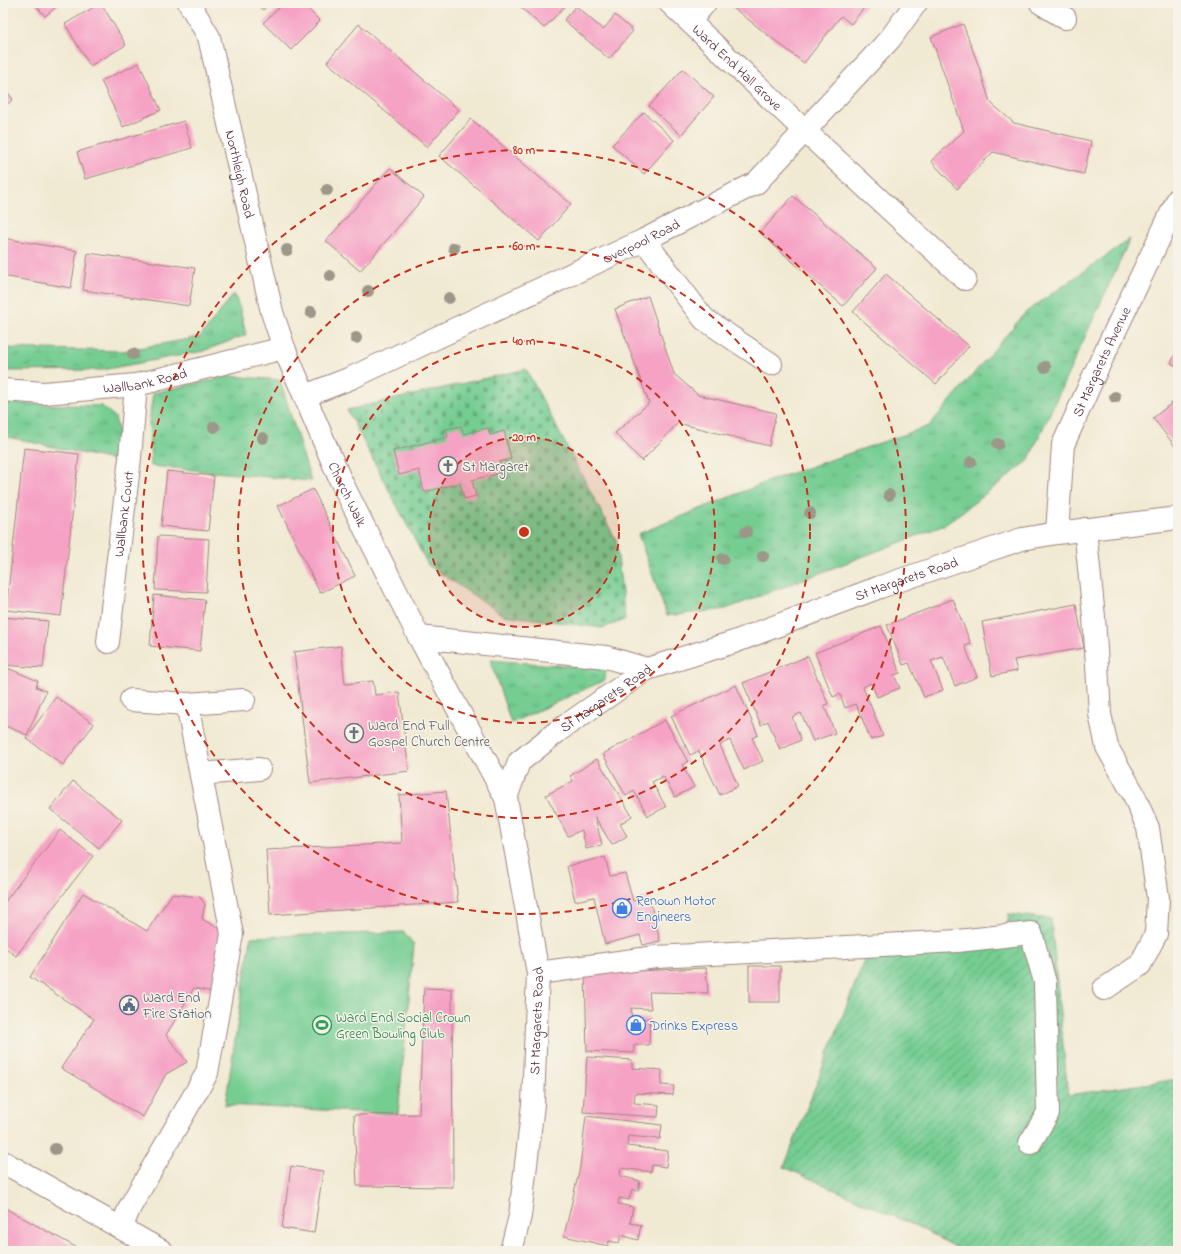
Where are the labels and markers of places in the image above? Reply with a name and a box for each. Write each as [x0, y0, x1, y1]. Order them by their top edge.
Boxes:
church icon: St Margaret [437, 455, 459, 477]
place label: St Margaret [462, 457, 529, 479]
centre of rings [517, 525, 531, 539]
place label: Ward End Full Gospel Church Centre [368, 716, 491, 753]
church icon: Ward End Full Gospel Church Centre [343, 722, 365, 744]
place label: Renown Motor Engineers [636, 891, 717, 929]
shop icon: Renown Motor Engineers [611, 897, 633, 919]
place label: Ward End Fire Station [142, 988, 211, 1025]
public building icon: Ward End Fire Station [118, 994, 140, 1016]
place label: Ward End Social Crown Green Bowling Club [336, 1008, 471, 1046]
sports icon: Ward End Social Crown Green Bowling Club [311, 1014, 333, 1036]
shop icon: Drinks Express [625, 1014, 647, 1036]
place label: Drinks Express [649, 1016, 738, 1037]

